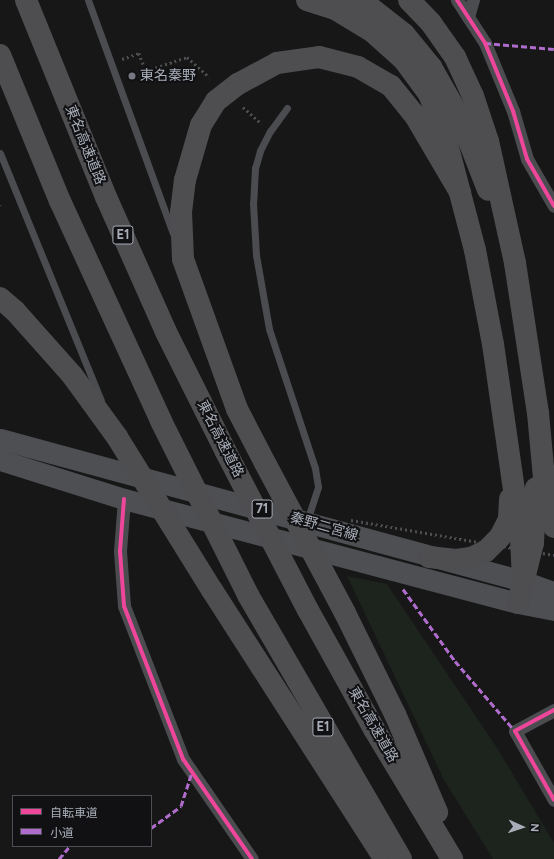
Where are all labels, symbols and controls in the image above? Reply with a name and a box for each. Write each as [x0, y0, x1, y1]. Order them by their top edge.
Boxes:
place label: 東名秦野 [140, 68, 196, 84]
marker: 東名秦野 [127, 71, 137, 81]
street label: 東名高速道路 [61, 103, 109, 187]
road number: E1 [112, 224, 134, 246]
street label: 東名高速道路 [193, 398, 247, 480]
road number: 71 [251, 498, 273, 520]
street label: 秦野二宮線 [288, 509, 360, 545]
street label: 東名高速道路 [345, 684, 401, 766]
road number: E1 [312, 716, 334, 738]
legend [12, 795, 152, 847]
text: 自転車道 [50, 806, 98, 820]
north arrow [502, 807, 542, 847]
text: N [528, 823, 541, 832]
text: 小道 [50, 826, 74, 840]

